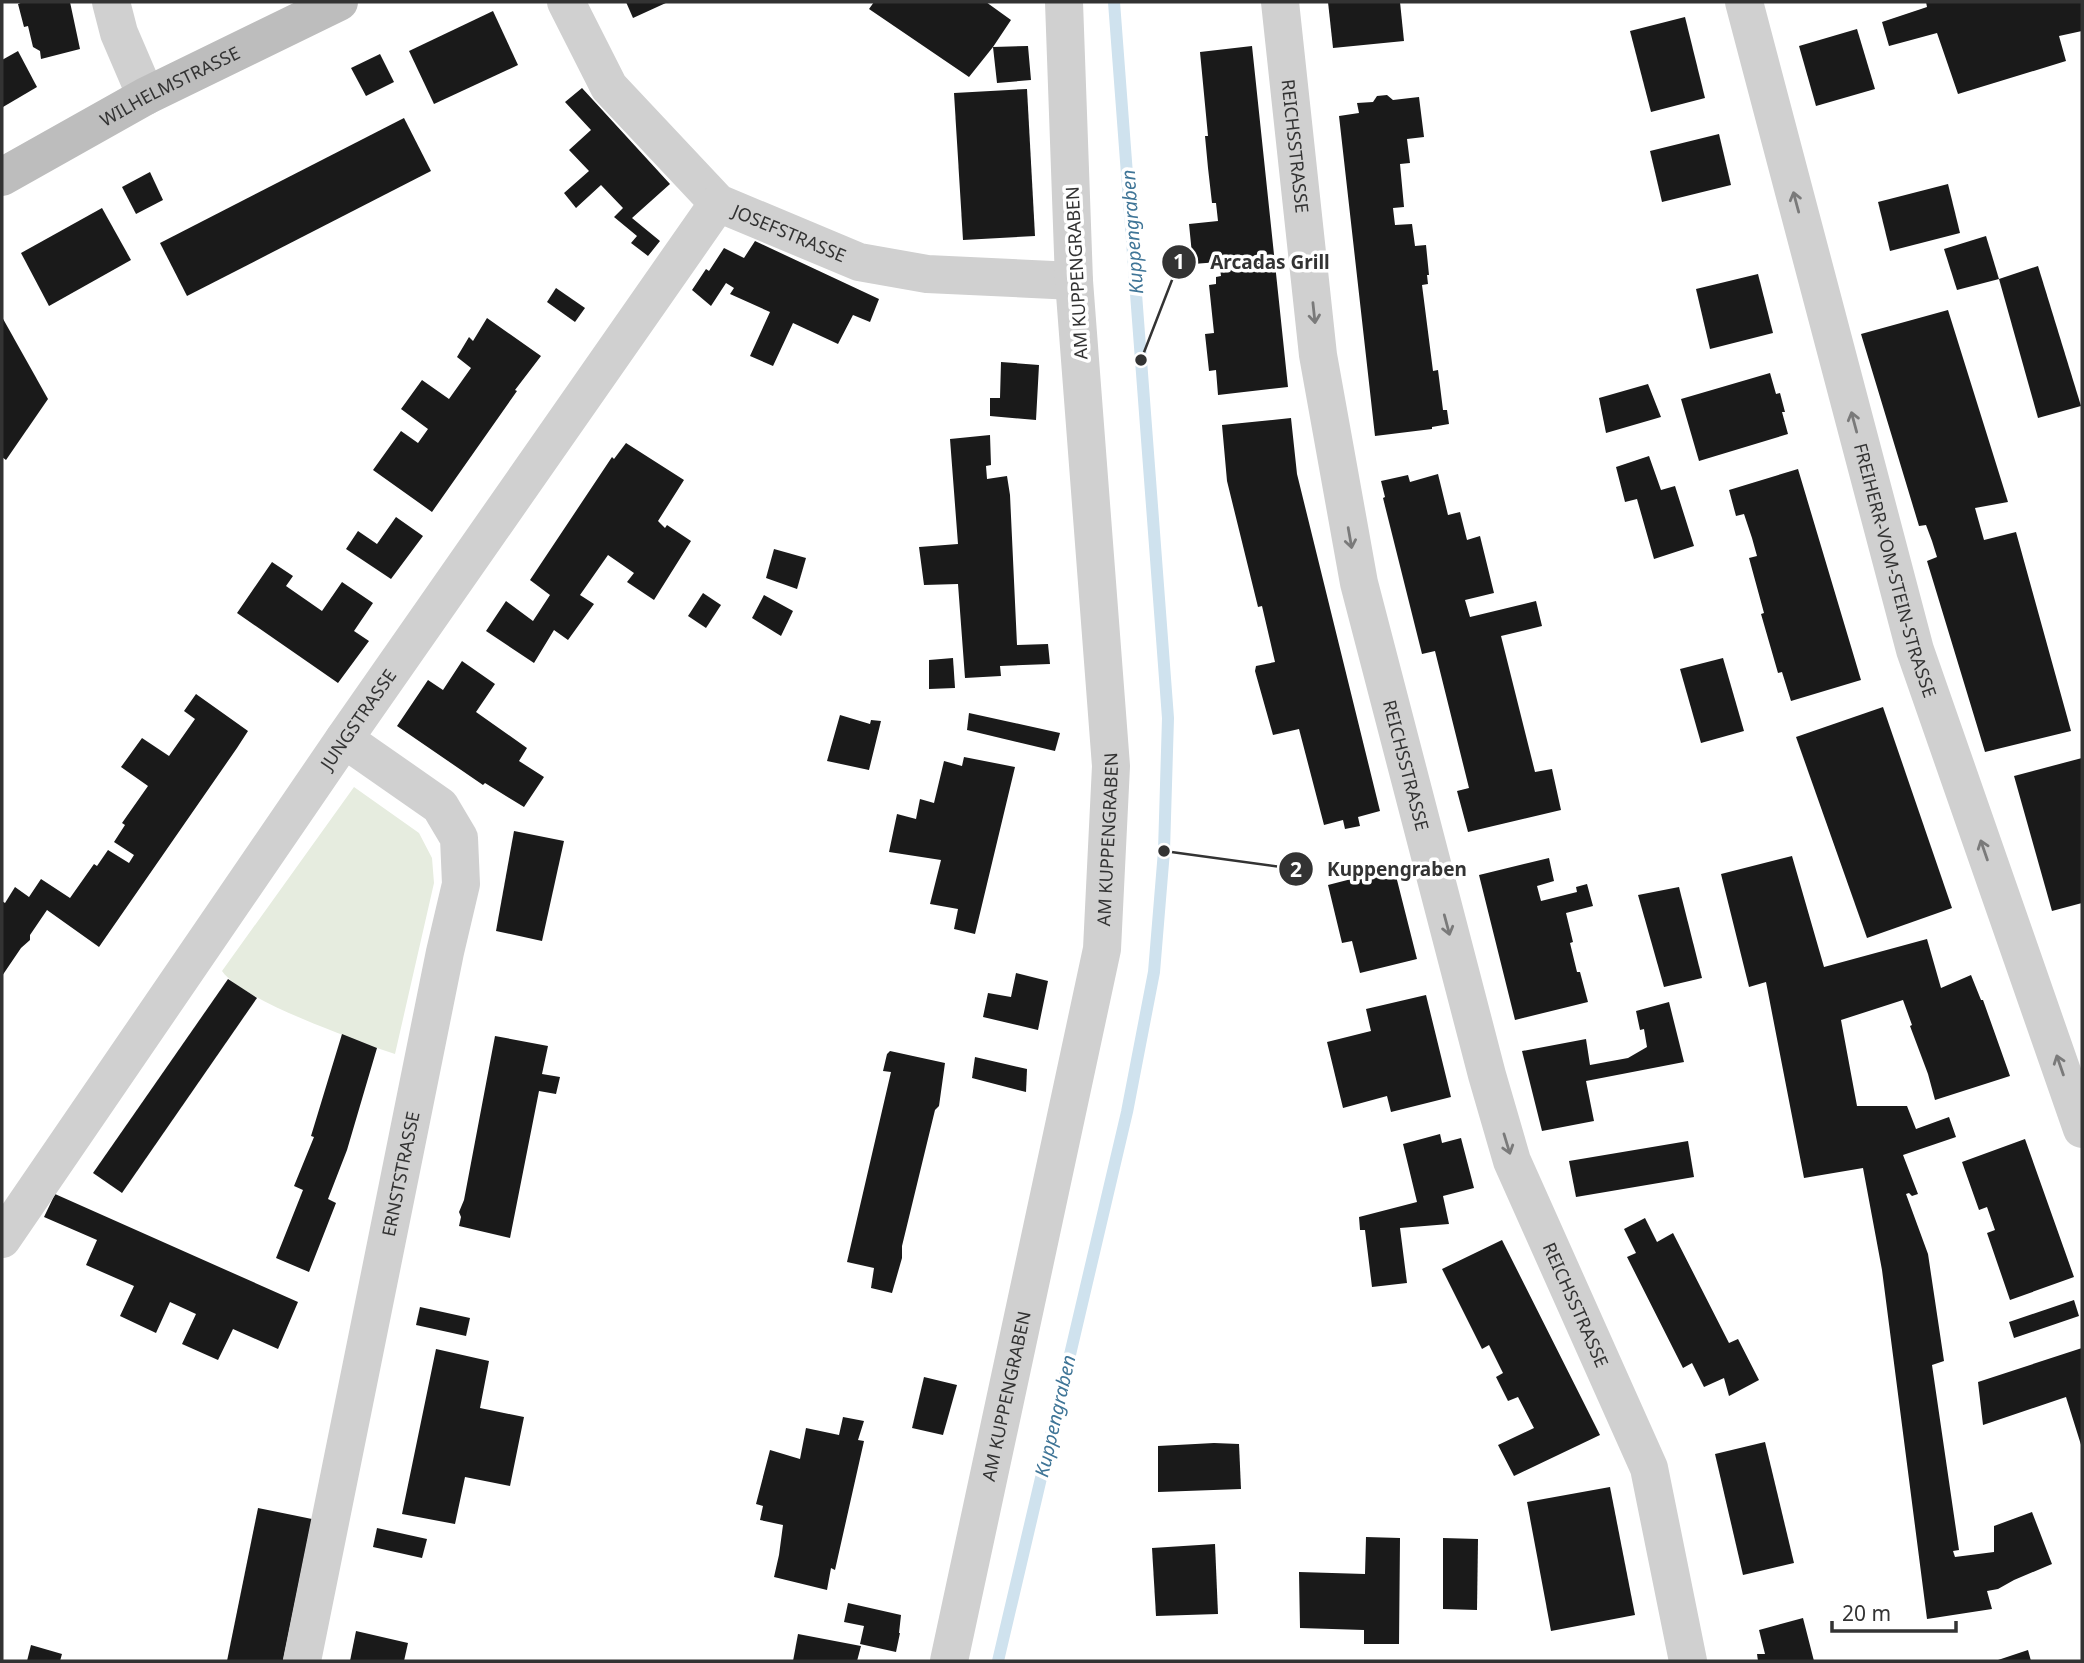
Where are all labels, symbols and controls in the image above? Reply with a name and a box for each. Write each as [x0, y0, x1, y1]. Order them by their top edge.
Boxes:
street label: WILHELMSTRASSE [96, 40, 244, 132]
street label: REICHSSTRASSE [1276, 78, 1315, 214]
water label: Kuppengraben [1115, 169, 1149, 295]
street label: AM KUPPENGRABEN [1059, 186, 1093, 360]
one-way arrow [1789, 191, 1802, 213]
street label: JOSEFSTRASSE [727, 198, 850, 267]
callout: Arcadas Grill [1162, 242, 1344, 282]
text: 1 [1173, 247, 1185, 275]
text: Arcadas Grill [1210, 249, 1330, 275]
one-way arrow [1308, 301, 1321, 324]
one-way arrow [1847, 411, 1860, 433]
street label: FREIHERR-VOM-STEIN-STRASSE [1849, 440, 1943, 701]
one-way arrow [1344, 526, 1358, 549]
street label: JUNGSTRASSE [314, 664, 401, 776]
street label: REICHSSTRASSE [1378, 697, 1435, 833]
street label: AM KUPPENGRABEN [1091, 752, 1123, 927]
one-way arrow [1977, 839, 1990, 861]
callout: Kuppengraben [1279, 849, 1481, 889]
text: 2 [1290, 855, 1302, 883]
text: Kuppengraben [1327, 856, 1467, 882]
one-way arrow [1442, 913, 1455, 935]
one-way arrow [2053, 1054, 2065, 1076]
street label: ERNSTSTRASSE [376, 1109, 425, 1239]
one-way arrow [1502, 1133, 1515, 1155]
street label: REICHSSTRASSE [1538, 1238, 1614, 1371]
street label: AM KUPPENGRABEN [976, 1309, 1036, 1483]
water label: Kuppengraben [1028, 1352, 1082, 1480]
scale bar [1832, 1590, 1956, 1634]
text: 20 m [1842, 1599, 1891, 1627]

